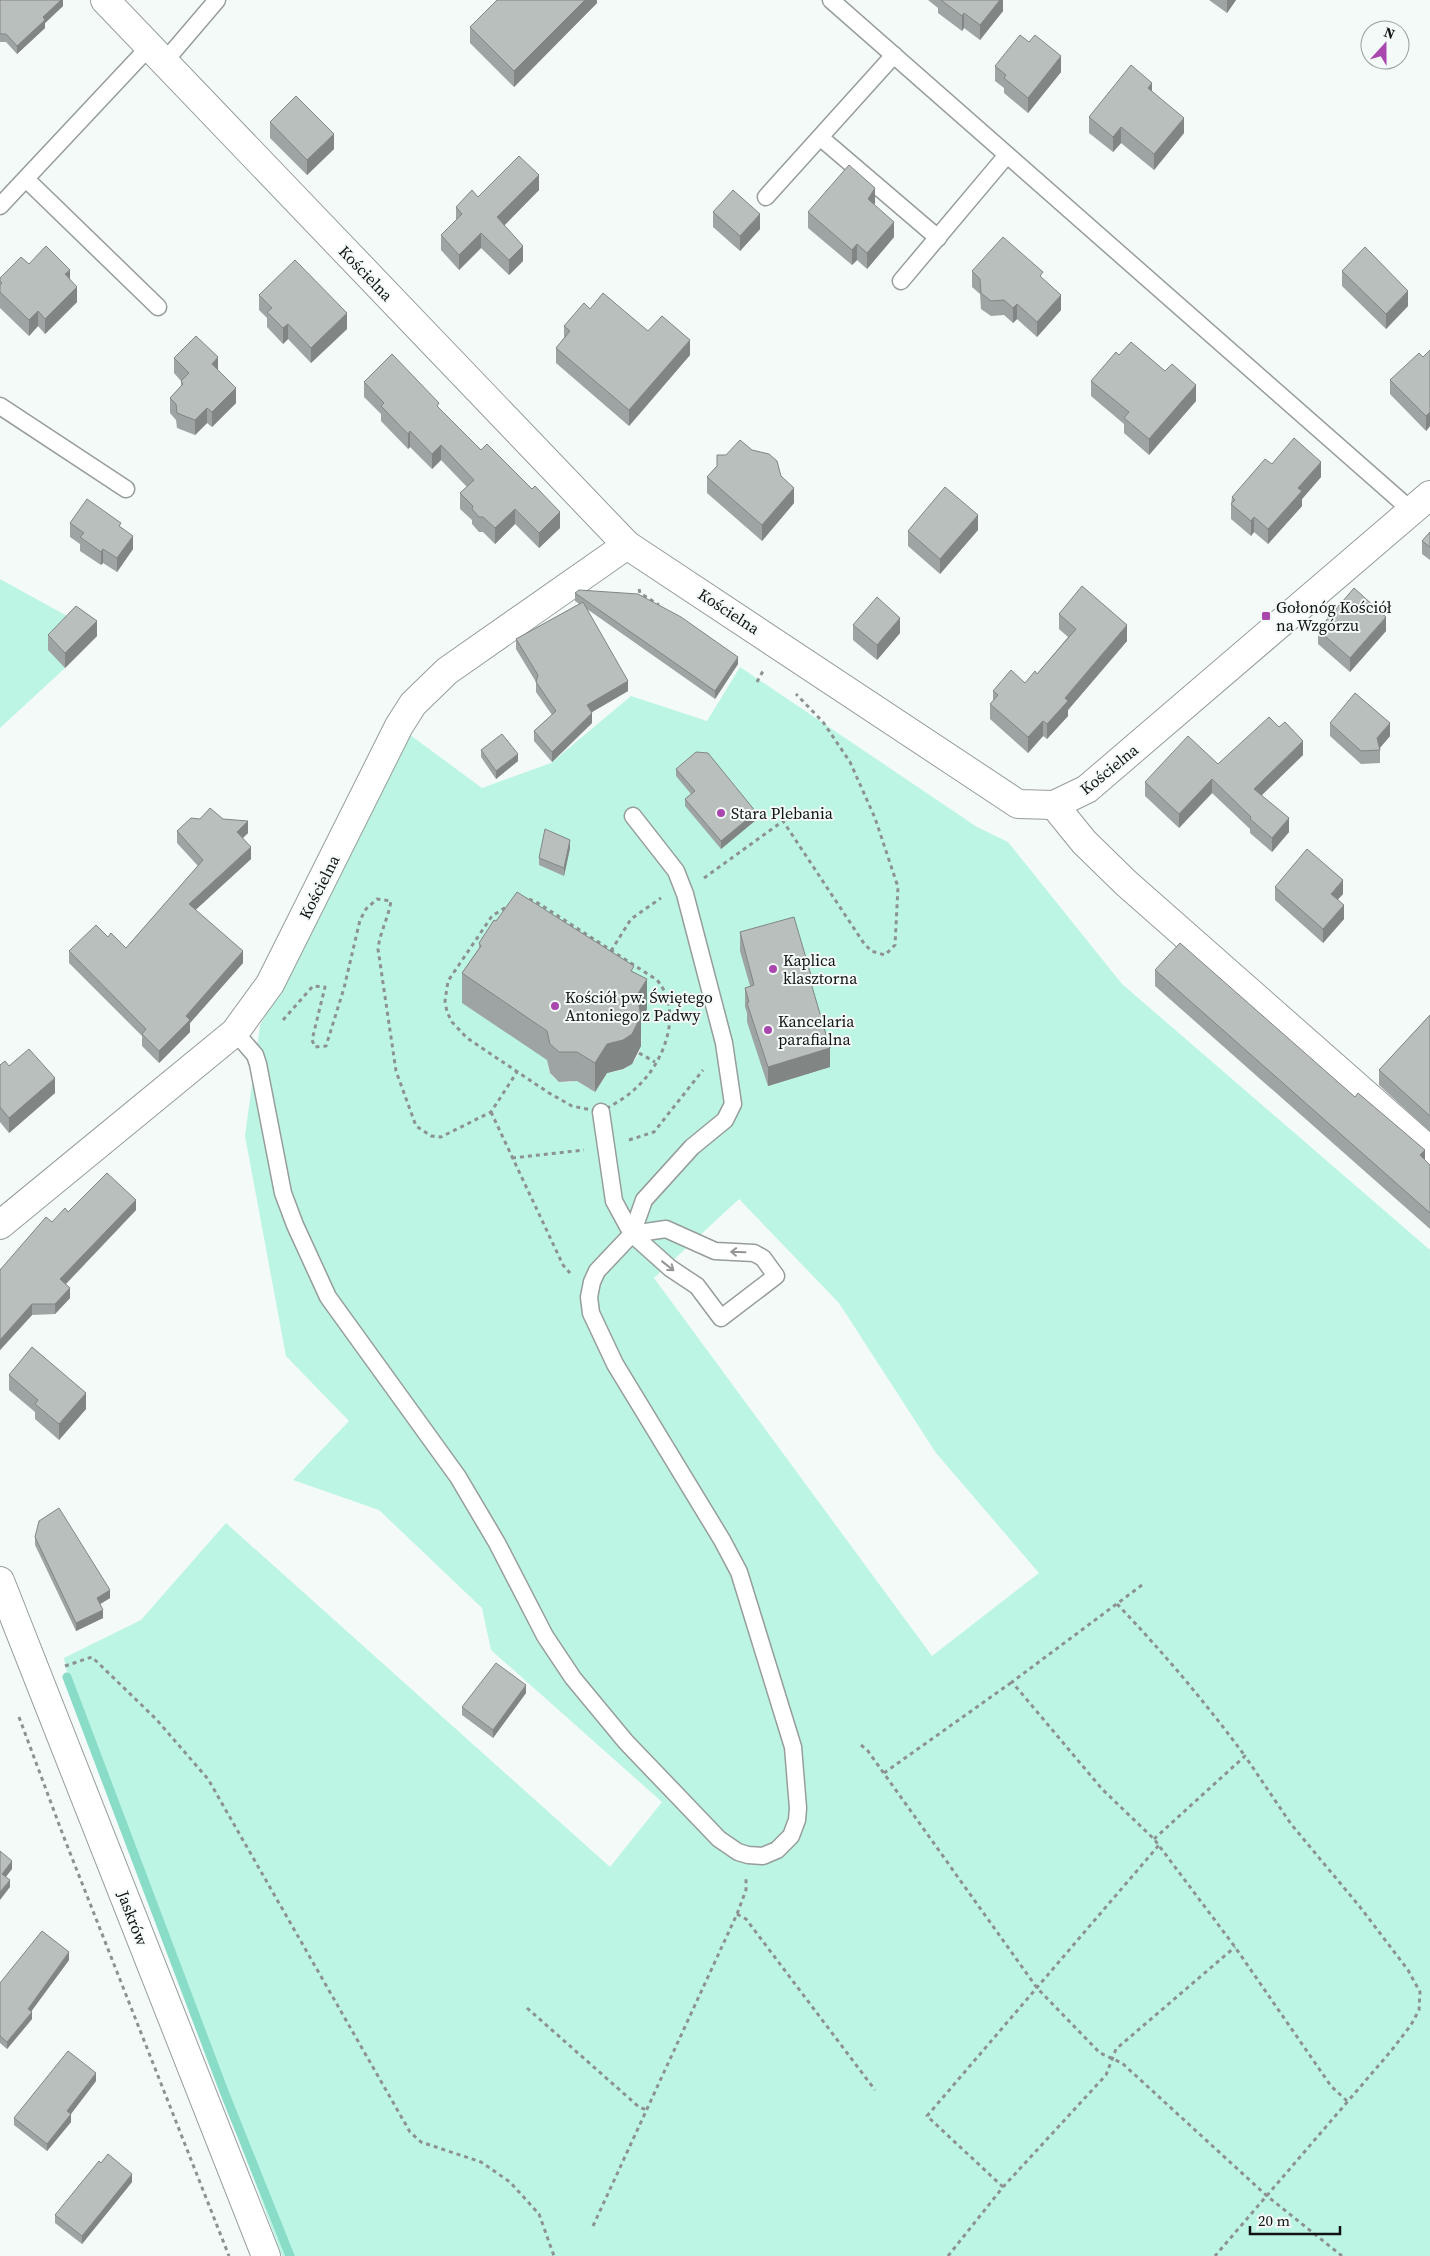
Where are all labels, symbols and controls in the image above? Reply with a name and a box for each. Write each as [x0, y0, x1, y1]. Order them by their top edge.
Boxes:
north arrow [1360, 20, 1410, 70]
text: N [1381, 22, 1398, 44]
street label: Kościelna [334, 240, 399, 306]
street label: Kościelna [694, 583, 765, 640]
place label: Gołonóg Kościół na Wzgórzu [1276, 596, 1392, 636]
marker: Gołonóg Kościół na Wzgórzu [1260, 610, 1272, 622]
street label: Kościelna [1075, 738, 1144, 799]
place label: Stara Plebania [731, 802, 834, 824]
marker: Stara Plebania [715, 807, 727, 819]
street label: Kościelna [293, 850, 345, 923]
place label: Kaplica klasztorna [783, 949, 858, 989]
marker: Kaplica klasztorna [767, 963, 779, 975]
place label: Kościół pw. Świętego Antoniego z Padwy [565, 986, 713, 1026]
marker: Kościół pw. Świętego Antoniego z Padwy [549, 1000, 561, 1012]
place label: Kancelaria parafialna [778, 1010, 855, 1050]
marker: Kancelaria parafialna [762, 1024, 774, 1036]
one-way arrow [731, 1247, 747, 1257]
one-way arrow [661, 1261, 674, 1272]
street label: Jaskrów [112, 1887, 154, 1949]
scale bar [1250, 2204, 1340, 2236]
text: 20 m [1258, 2210, 1290, 2231]

